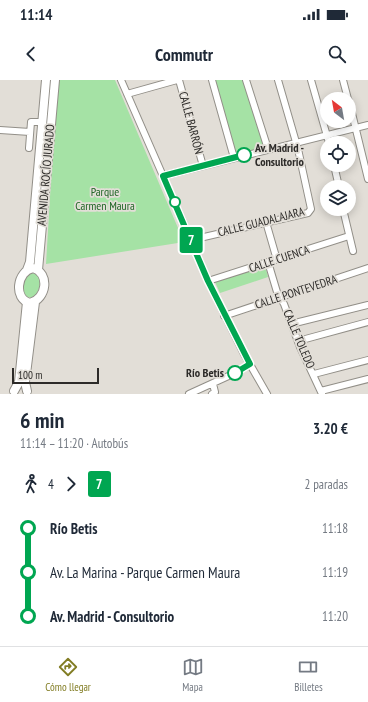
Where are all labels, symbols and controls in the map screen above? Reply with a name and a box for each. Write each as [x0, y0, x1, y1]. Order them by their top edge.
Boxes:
text: 11:14 [20, 5, 52, 24]
icon: back [20, 43, 42, 65]
text: Commutr [155, 43, 213, 66]
icon: search [326, 43, 348, 65]
street label: CALLE BARRÓN [176, 90, 207, 156]
north arrow [320, 92, 356, 128]
map controls [320, 92, 356, 216]
street label: AVENIDA ROCÍO JURADO [34, 123, 57, 226]
button: locate [320, 136, 356, 172]
place label: Av. Madrid - Consultorio [254, 140, 305, 169]
marker: Av. Madrid - Consultorio [236, 147, 252, 163]
button: layers [320, 180, 356, 216]
park label: Parque Carmen Maura [75, 184, 135, 213]
unlabelled marker [169, 196, 181, 208]
street label: CALLE GUADALAJARA [216, 203, 306, 240]
line badge: 7 [178, 227, 204, 253]
text: 7 [188, 231, 194, 249]
street label: CALLE CUENCA [247, 242, 311, 275]
street label: CALLE PONTEVEDRA [253, 271, 339, 312]
street label: CALLE TOLEDO [280, 307, 319, 371]
place label: Río Betis [186, 365, 224, 380]
marker: Río Betis [227, 365, 243, 381]
scale bar [12, 366, 99, 385]
text: 100 m [18, 368, 42, 382]
text: 6 min [20, 406, 64, 434]
text: 3.20 € [313, 419, 348, 438]
text: 11:14 – 11:20 · Autobús [20, 435, 128, 452]
icon: walk [20, 473, 42, 495]
icon: forward [60, 473, 82, 495]
text: 7 [96, 475, 103, 493]
text: 4 [48, 476, 54, 493]
text: 2 paradas [305, 476, 348, 493]
text: Río Betis [50, 519, 97, 538]
text: 11:18 [322, 520, 348, 537]
text: Av. La Marina - Parque Carmen Maura [50, 563, 240, 582]
text: 11:19 [322, 564, 348, 581]
text: Av. Madrid - Consultorio [50, 607, 174, 626]
text: 11:20 [322, 608, 348, 625]
tab: Cómo llegar [45, 656, 91, 694]
tab: Mapa [182, 656, 204, 694]
tab: Billetes [294, 656, 323, 694]

